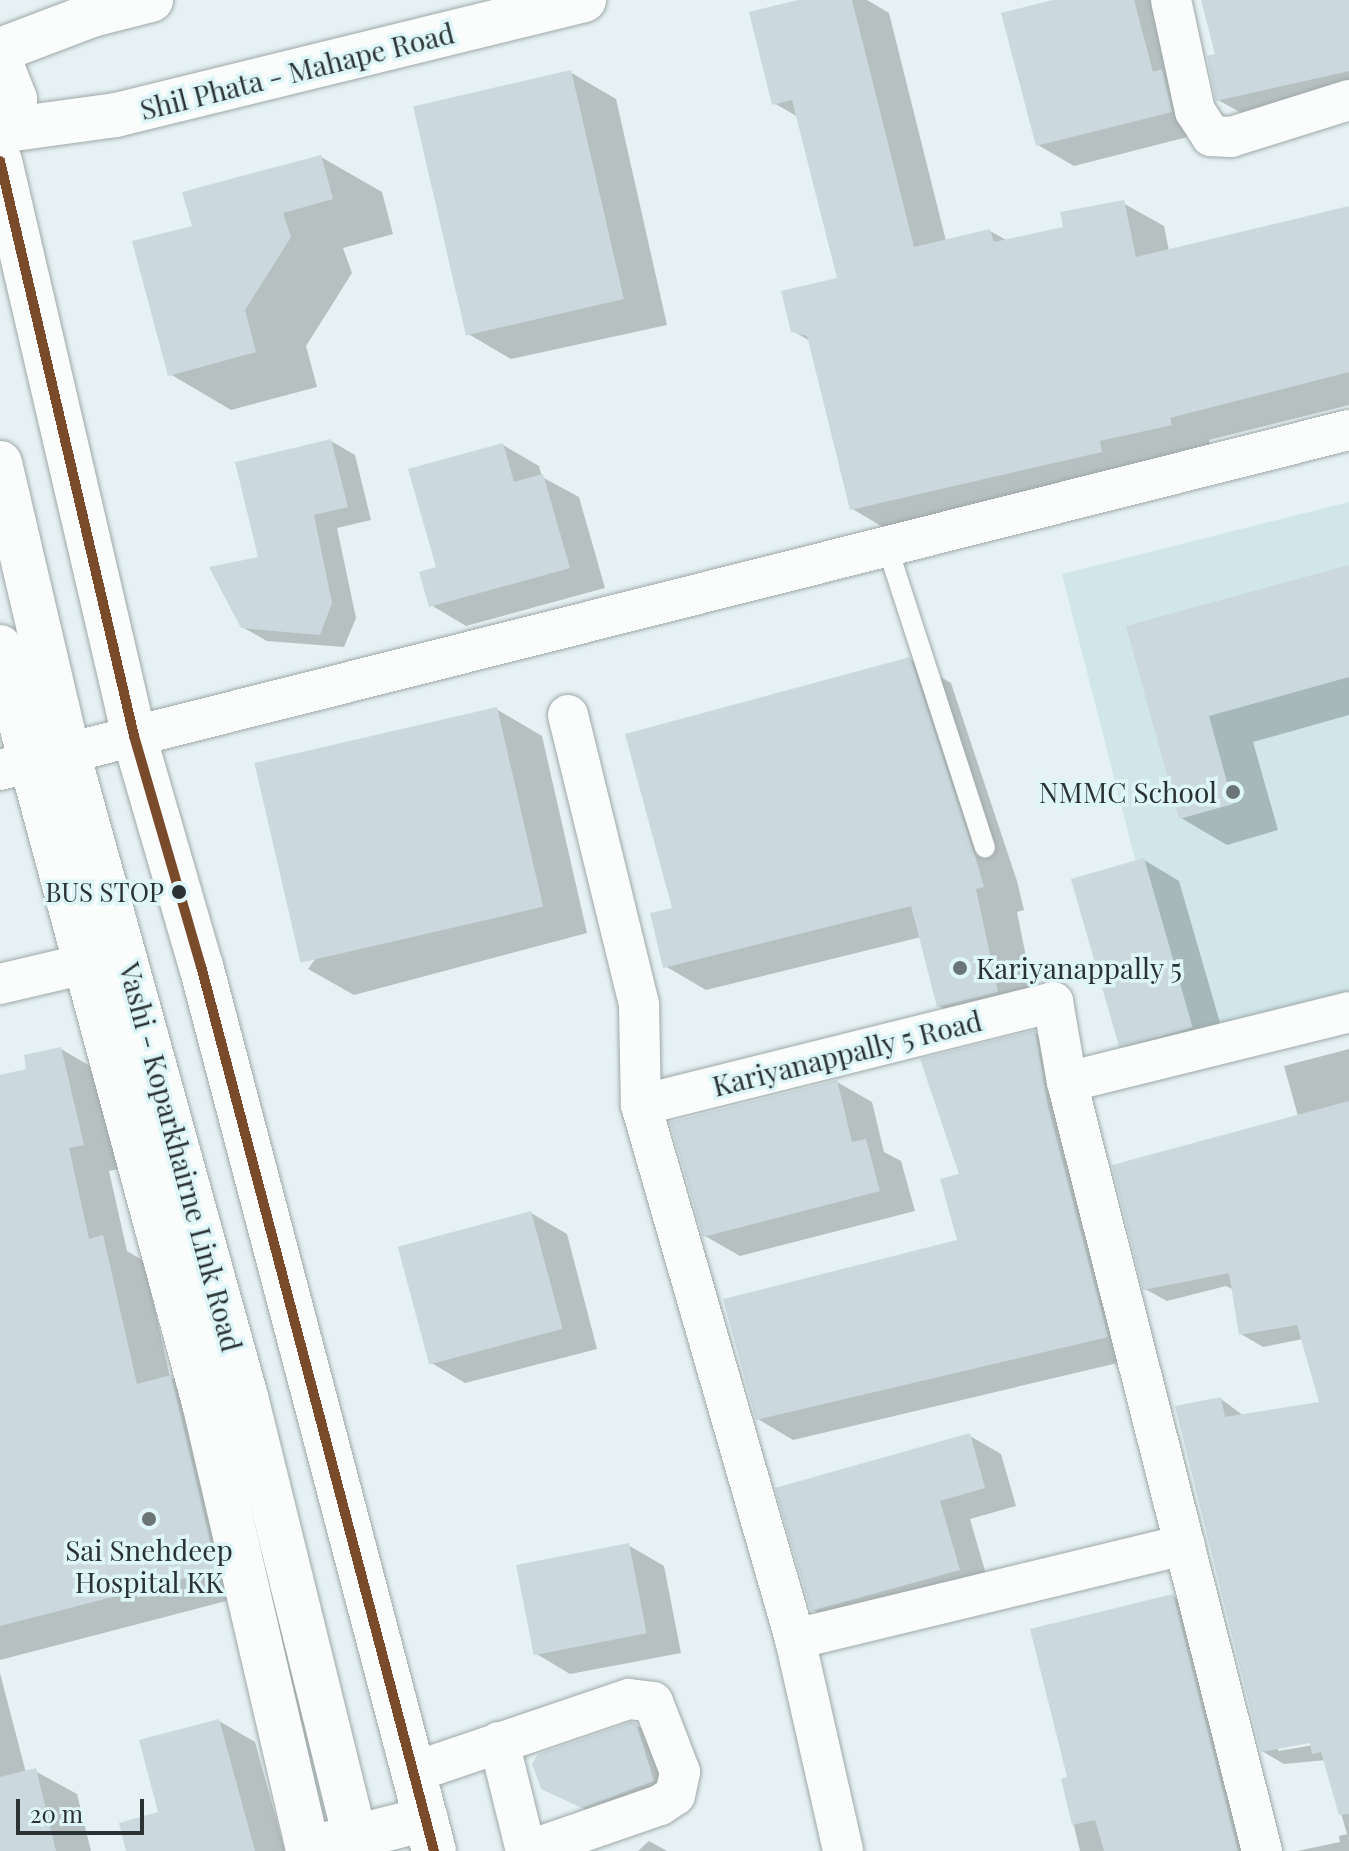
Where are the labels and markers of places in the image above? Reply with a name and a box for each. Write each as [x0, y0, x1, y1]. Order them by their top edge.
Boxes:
place label: NMMC School [1039, 775, 1217, 809]
marker: NMMC School [1224, 783, 1242, 801]
place label: BUS STOP [45, 876, 164, 908]
marker: BUS STOP [171, 884, 187, 900]
place label: Kariyanappally 5 [976, 951, 1183, 985]
marker: Kariyanappally 5 [951, 959, 969, 977]
marker: Sai Snehdeep Hospital KK [138, 1508, 160, 1530]
place label: Sai Snehdeep Hospital KK [65, 1533, 233, 1599]

